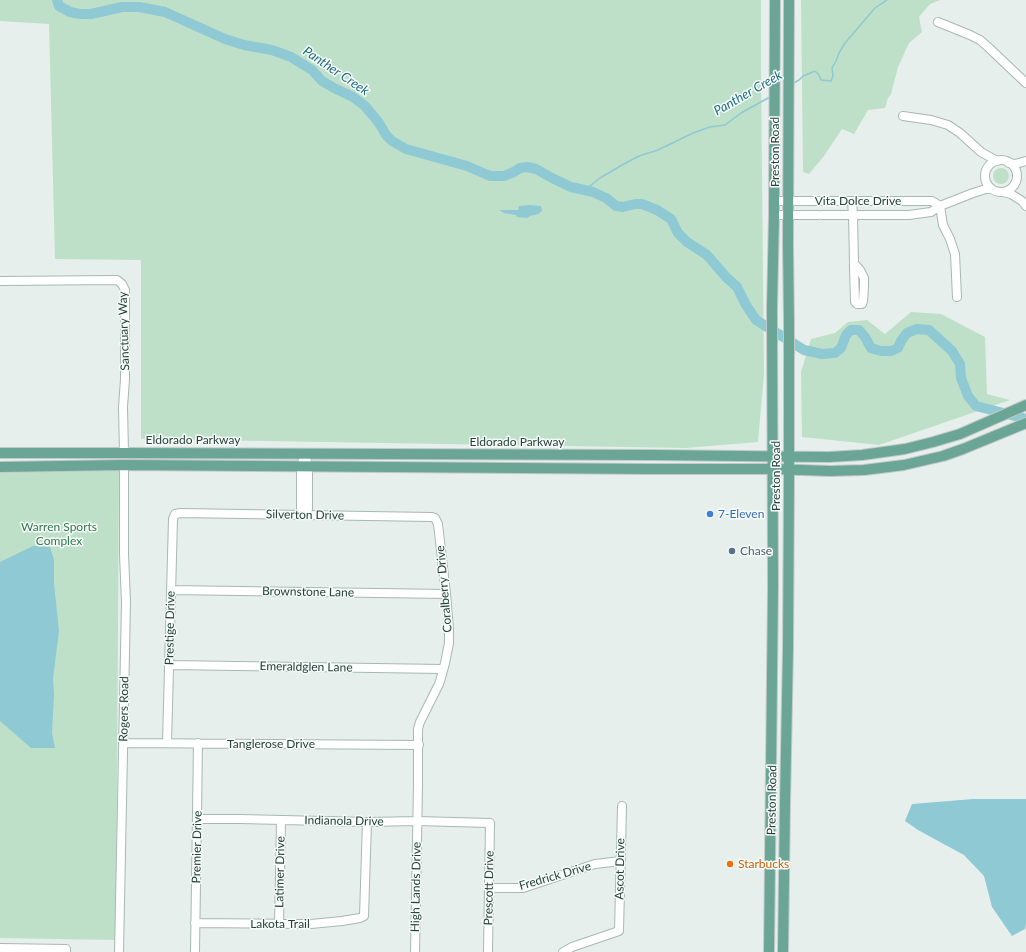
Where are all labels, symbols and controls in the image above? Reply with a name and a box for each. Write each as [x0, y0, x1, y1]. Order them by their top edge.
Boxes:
water label: Panther Creek [300, 43, 372, 99]
water label: Panther Creek [711, 67, 785, 119]
street label: Preston Road [768, 117, 782, 187]
street label: Vita Dolce Drive [815, 194, 901, 208]
street label: Sanctuary Way [115, 291, 133, 371]
street label: Eldorado Parkway [146, 433, 240, 447]
street label: Eldorado Parkway [470, 435, 564, 449]
street label: Preston Road [769, 441, 783, 511]
street label: Silverton Drive [266, 507, 344, 523]
place label: 7-Eleven [718, 507, 764, 521]
marker: 7-Eleven [705, 509, 715, 519]
park label: Warren Sports Complex [21, 520, 97, 548]
place label: Chase [740, 544, 772, 558]
street label: Coralberry Drive [433, 545, 455, 633]
marker: Chase [727, 546, 737, 556]
street label: Brownstone Lane [262, 584, 354, 600]
street label: Prestige Drive [162, 591, 178, 665]
street label: Emeraldglen Lane [259, 659, 353, 675]
street label: Rogers Road [116, 676, 132, 742]
street label: Tanglerose Drive [227, 737, 315, 751]
street label: Preston Road [764, 765, 780, 835]
street label: Premier Drive [189, 811, 205, 883]
street label: Indianola Drive [304, 813, 384, 829]
street label: Latimer Drive [272, 836, 288, 908]
street label: Ascot Drive [612, 838, 628, 900]
street label: High Lands Drive [408, 842, 424, 932]
street label: Prescott Drive [481, 850, 497, 926]
place label: Starbucks [738, 857, 789, 871]
street label: Fredrick Drive [517, 859, 593, 893]
marker: Starbucks [725, 859, 735, 869]
street label: Lakota Trail [250, 917, 310, 931]

